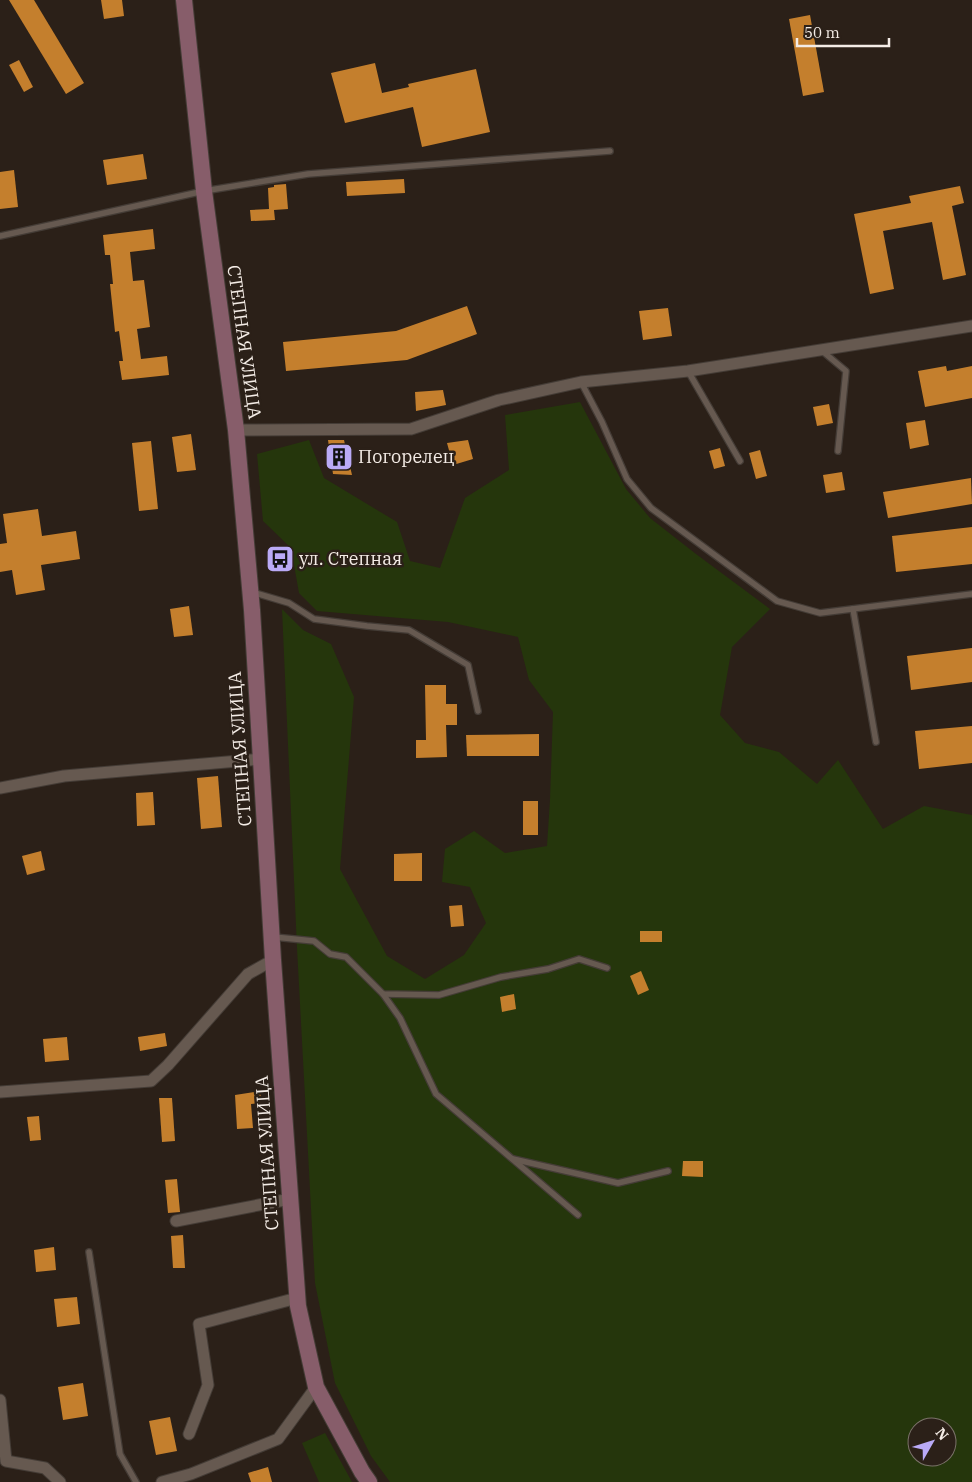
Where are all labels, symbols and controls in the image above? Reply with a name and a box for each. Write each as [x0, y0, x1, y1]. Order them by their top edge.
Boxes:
scale bar [797, 15, 890, 47]
text: 50 m [804, 23, 840, 42]
street label: СТЕПНАЯ УЛИЦА [222, 264, 267, 421]
building icon: Погорелец [324, 442, 354, 472]
place label: Погорелец [358, 445, 455, 468]
bus stop icon: ул. Степная [265, 544, 295, 574]
place label: ул. Степная [299, 547, 402, 570]
street label: СТЕПНАЯ УЛИЦА [223, 670, 256, 827]
street label: СТЕПНАЯ УЛИЦА [250, 1074, 283, 1231]
north arrow [907, 1417, 957, 1467]
text: N [932, 1424, 953, 1444]

